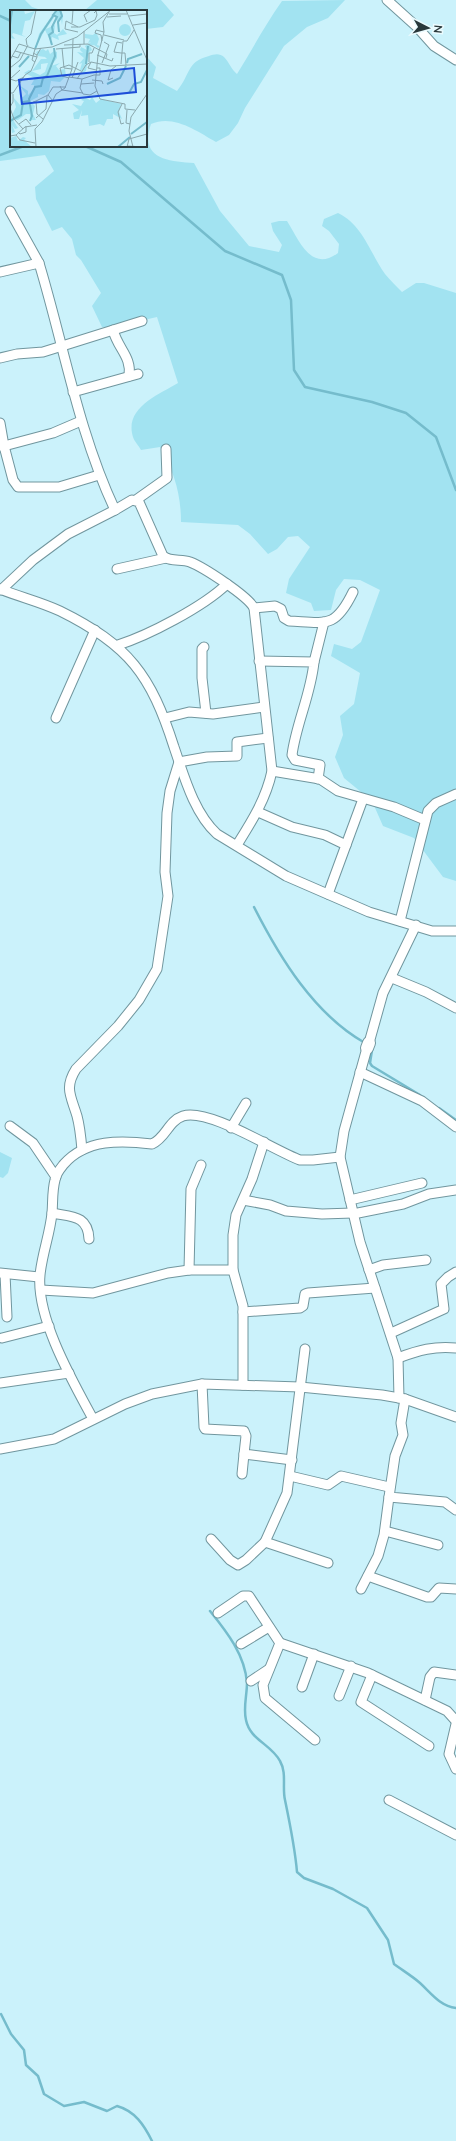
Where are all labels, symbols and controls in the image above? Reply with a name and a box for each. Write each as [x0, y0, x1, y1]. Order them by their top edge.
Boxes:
north arrow [408, 8, 448, 48]
inset map [10, 10, 147, 147]
text: N [432, 24, 445, 34]

